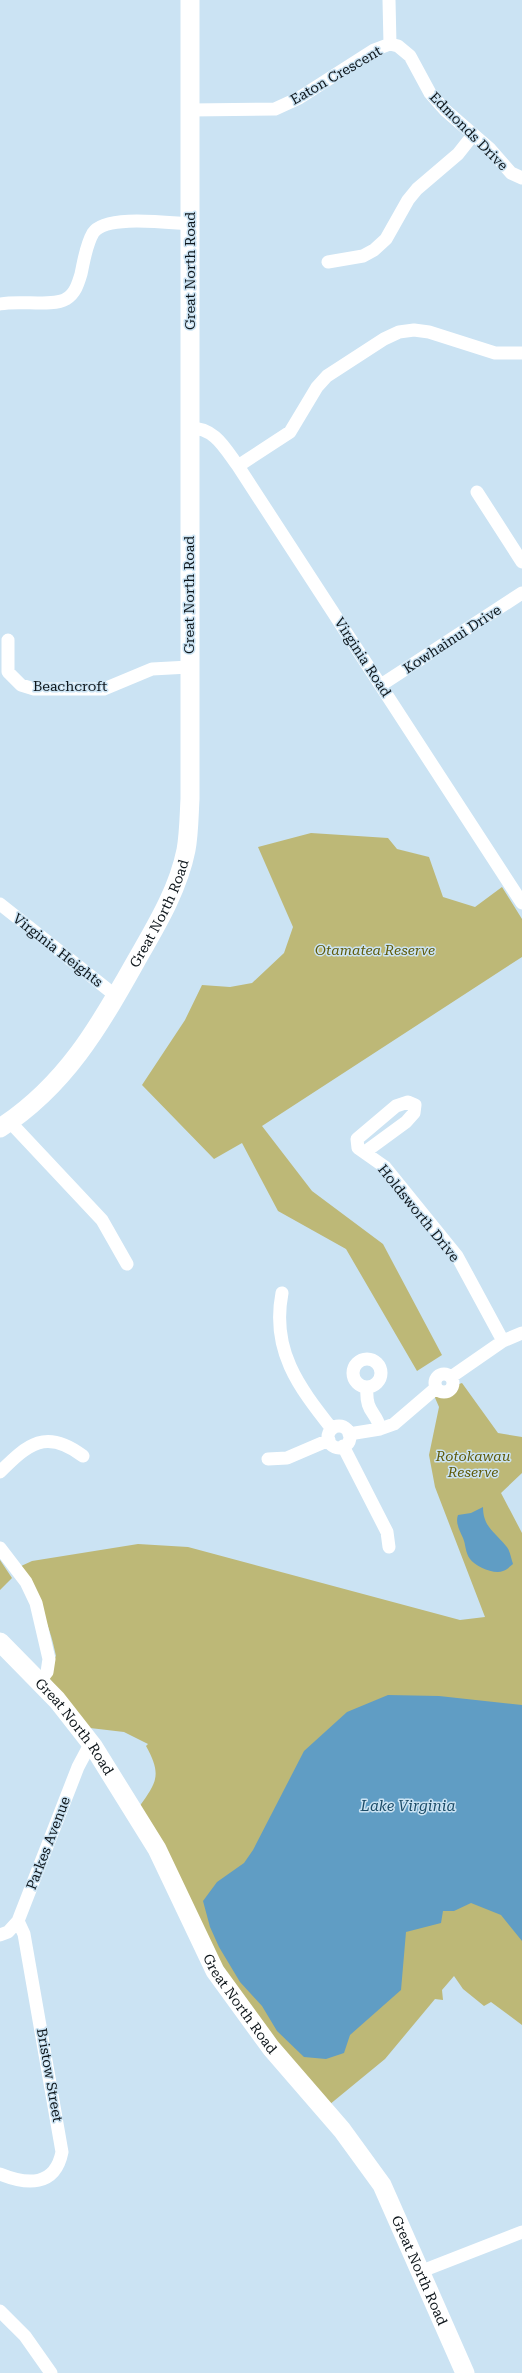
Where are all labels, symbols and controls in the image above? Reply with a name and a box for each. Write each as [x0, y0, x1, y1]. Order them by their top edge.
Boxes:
street label: Eaton Crescent [288, 42, 384, 108]
street label: Edmonds Drive [427, 89, 512, 174]
street label: Great North Road [182, 212, 198, 330]
street label: Great North Road [181, 536, 197, 654]
street label: Kowhainui Drive [400, 601, 504, 677]
street label: Virginia Road [331, 614, 395, 700]
street label: Beachcroft [33, 678, 107, 694]
street label: Great North Road [126, 857, 192, 970]
street label: Virginia Heights [10, 910, 106, 990]
park label: Otamatea Reserve [315, 942, 435, 958]
street label: Holdsworth Drive [375, 1161, 463, 1265]
park label: Rotokawau Reserve [435, 1448, 511, 1480]
street label: Great North Road [32, 1675, 117, 1778]
street label: Parkes Avenue [23, 1794, 73, 1892]
water label: Lake Virginia [359, 1797, 456, 1815]
street label: Great North Road [200, 1951, 280, 2057]
street label: Bristow Street [34, 2027, 66, 2123]
street label: Great North Road [388, 2213, 451, 2328]

